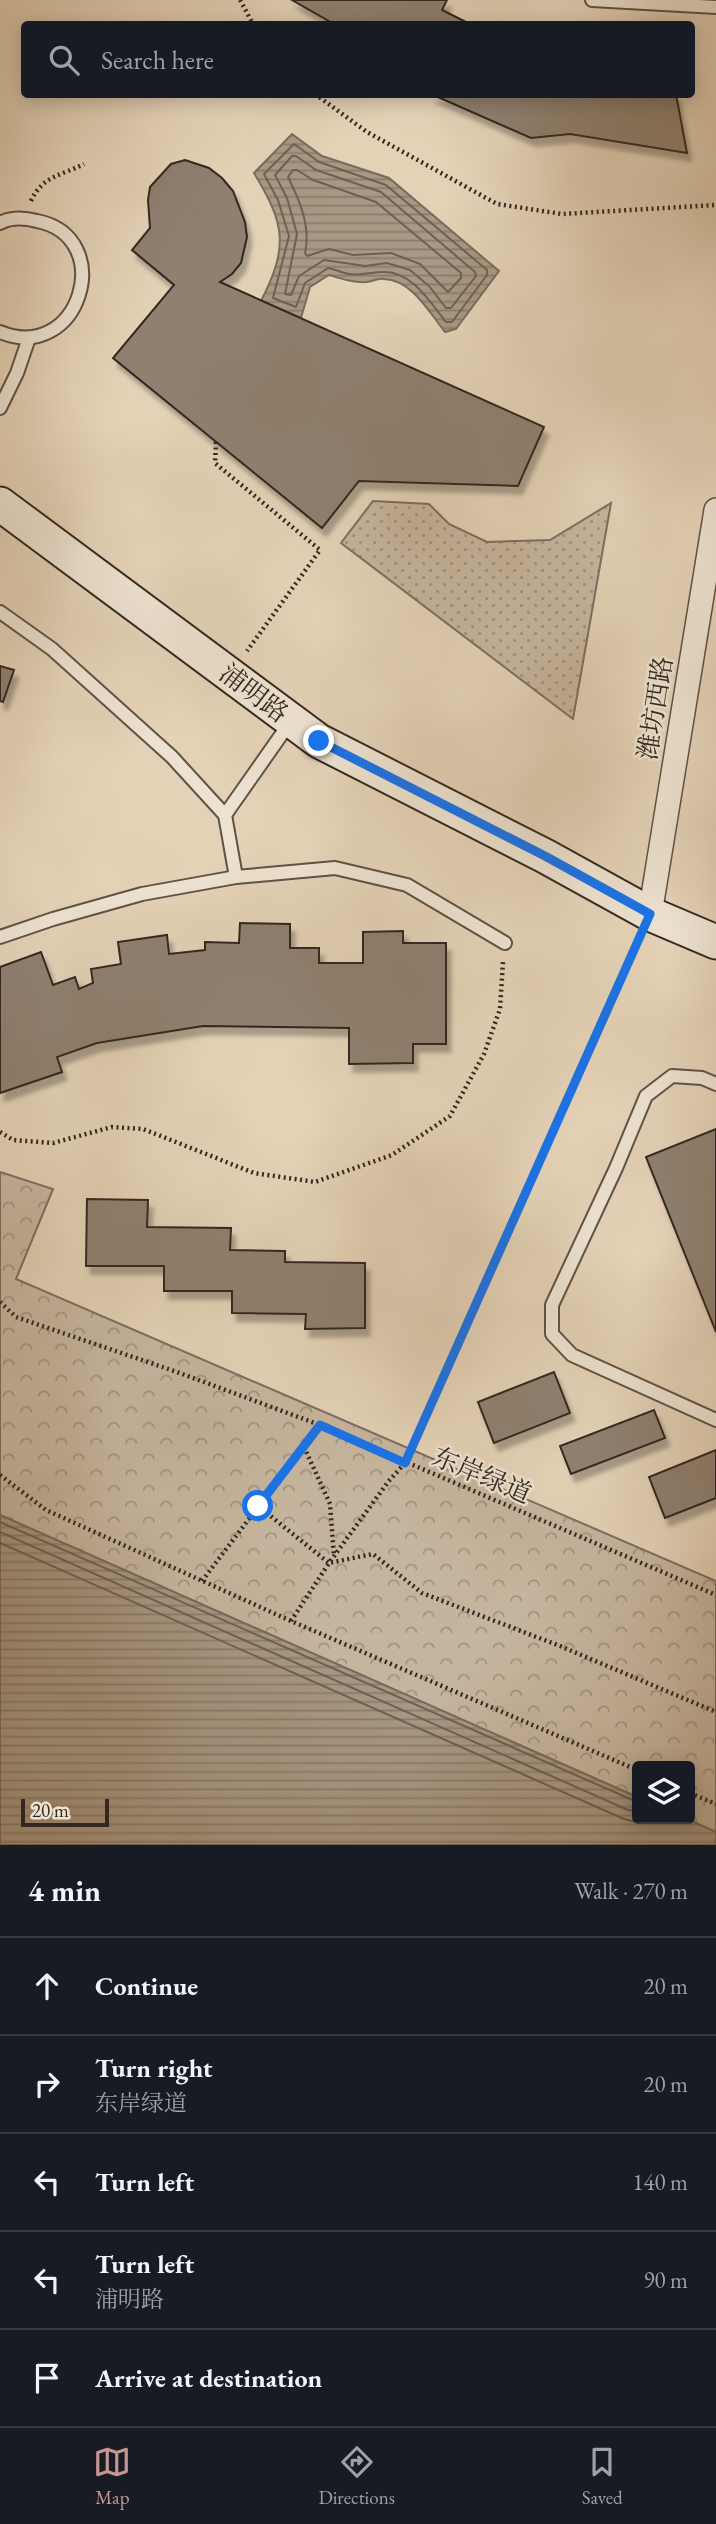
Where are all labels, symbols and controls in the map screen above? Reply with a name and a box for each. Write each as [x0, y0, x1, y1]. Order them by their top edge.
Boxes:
search box [21, 21, 695, 98]
icon: search [45, 41, 83, 79]
text: Search here [101, 43, 214, 77]
street label: 潍坊西路 [630, 654, 680, 762]
street label: 浦明路 [213, 656, 295, 730]
route end [303, 725, 334, 756]
street label: 东岸绿道 [427, 1439, 537, 1511]
route start [242, 1490, 273, 1521]
map controls [632, 1761, 695, 1824]
button: layers [632, 1761, 695, 1824]
scale bar [21, 1796, 108, 1828]
text: 20 m [32, 1798, 69, 1823]
text: 4 min [28, 1871, 101, 1910]
text: Walk · 270 m [574, 1876, 688, 1906]
icon: ahead [28, 1967, 66, 2005]
text: Continue [95, 1969, 198, 2003]
text: 20 m [643, 1971, 688, 2001]
text: Turn right [95, 2051, 213, 2085]
icon: right [28, 2065, 66, 2103]
text: 20 m [643, 2069, 688, 2099]
text: 东岸绿道 [95, 2088, 187, 2118]
icon: left [28, 2163, 66, 2201]
text: Turn left [95, 2165, 194, 2199]
text: 140 m [632, 2167, 688, 2197]
text: Turn left [95, 2247, 194, 2281]
icon: left [28, 2261, 66, 2299]
text: 90 m [643, 2265, 688, 2295]
text: 浦明路 [95, 2284, 164, 2314]
icon: arrive [28, 2359, 66, 2397]
text: Arrive at destination [95, 2361, 322, 2395]
tab: Map [93, 2443, 131, 2510]
tab: Directions [318, 2443, 395, 2510]
tab: Saved [582, 2443, 623, 2510]

